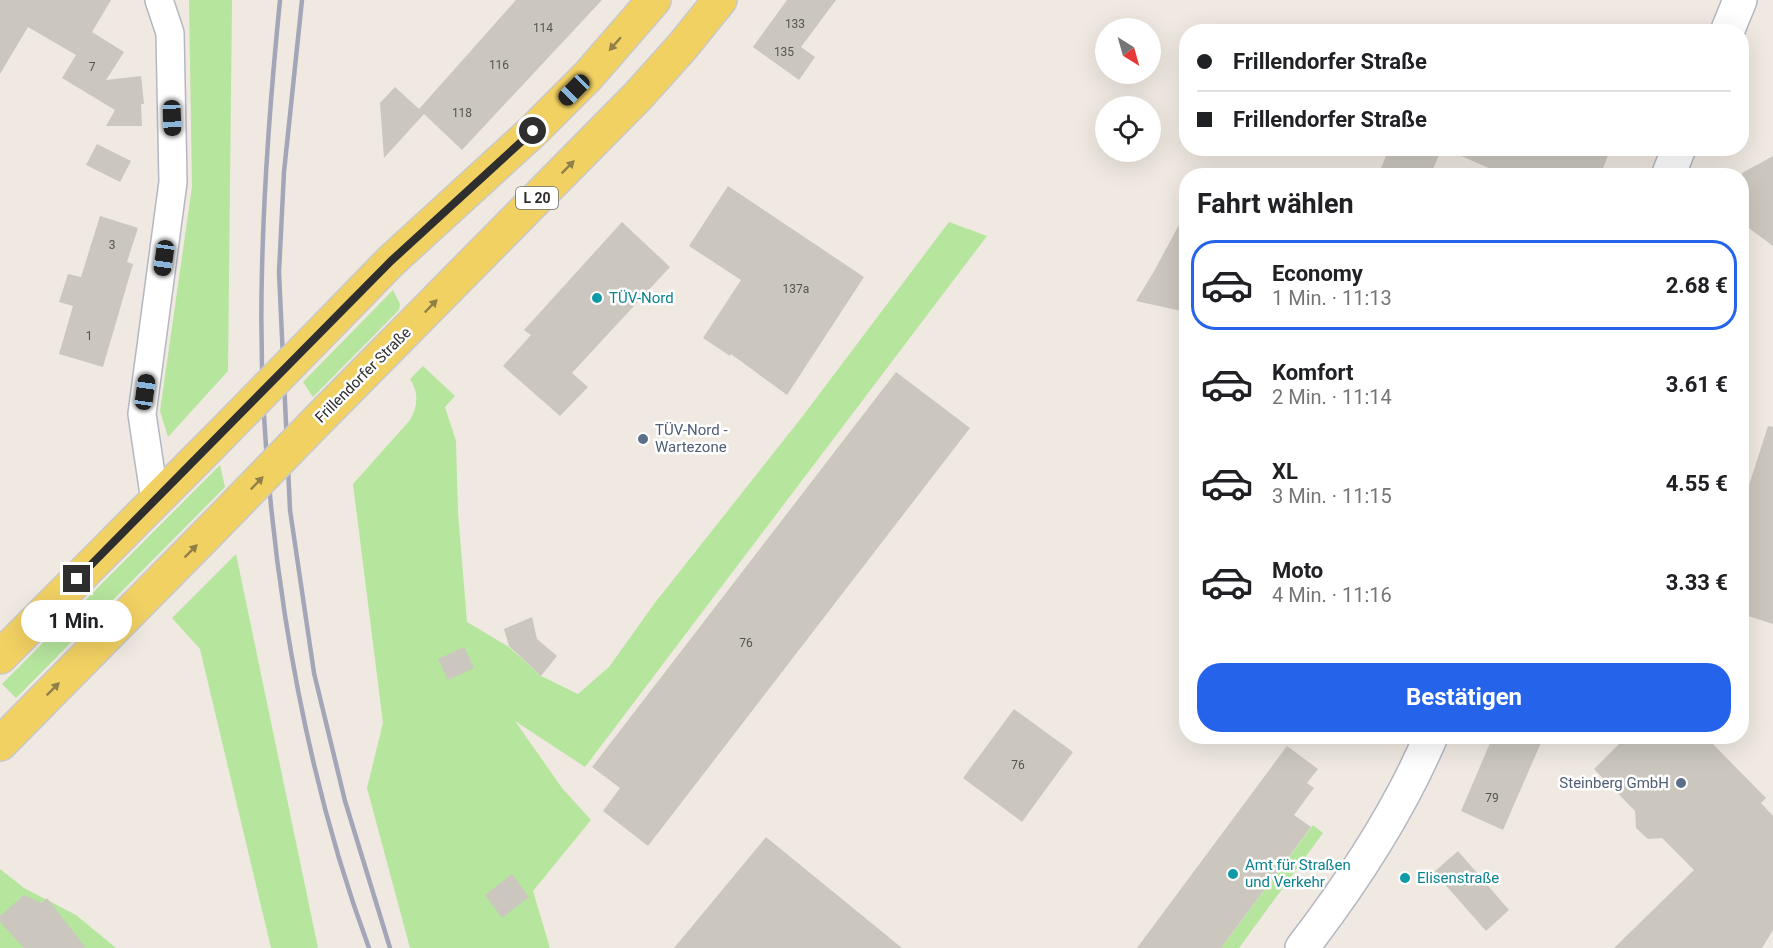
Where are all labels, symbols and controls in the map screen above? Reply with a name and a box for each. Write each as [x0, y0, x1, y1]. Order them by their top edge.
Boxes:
house number: 133 [785, 17, 805, 31]
north arrow [1095, 18, 1161, 84]
map controls [1095, 18, 1161, 162]
house number: 114 [533, 21, 553, 35]
one-way arrow [609, 36, 622, 52]
house number: 135 [774, 45, 794, 59]
text: Frillendorfer Straße [1233, 49, 1427, 74]
house number: 116 [489, 58, 509, 72]
house number: 7 [89, 60, 96, 74]
car [555, 71, 593, 109]
button: locate [1095, 96, 1161, 162]
car [162, 100, 182, 136]
house number: 118 [452, 106, 472, 120]
text: Frillendorfer Straße [1233, 107, 1427, 132]
route start [519, 117, 546, 144]
one-way arrow [561, 160, 575, 174]
road number: L 20 [516, 187, 558, 209]
text: Fahrt wählen [1197, 188, 1354, 220]
house number: 3 [109, 238, 115, 252]
car [153, 239, 175, 277]
icon: car [1200, 258, 1254, 312]
text: Economy [1272, 261, 1363, 286]
text: 2.68 € [1666, 273, 1728, 298]
house number: 137a [783, 282, 809, 296]
text: 1 Min. · 11:13 [1272, 286, 1392, 310]
place label: TÜV-Nord [609, 289, 674, 307]
marker: TÜV-Nord [590, 291, 604, 305]
one-way arrow [424, 298, 438, 313]
street label: Frillendorfer Straße [311, 323, 415, 427]
house number: 1 [86, 329, 92, 343]
icon: car [1200, 357, 1254, 411]
text: Komfort [1272, 360, 1354, 385]
text: 3.61 € [1666, 372, 1728, 397]
car [134, 373, 156, 411]
text: 2 Min. · 11:14 [1272, 385, 1392, 409]
place label: TÜV-Nord - Wartezone [655, 421, 728, 456]
marker: TÜV-Nord - Wartezone [636, 432, 650, 446]
icon: car [1200, 456, 1254, 510]
text: XL [1272, 459, 1298, 484]
text: 4.55 € [1666, 471, 1728, 496]
one-way arrow [250, 475, 264, 490]
text: 3 Min. · 11:15 [1272, 484, 1392, 508]
one-way arrow [183, 544, 197, 558]
icon: car [1200, 555, 1254, 609]
text: Moto [1272, 558, 1323, 583]
route end [63, 565, 90, 592]
text: 3.33 € [1666, 570, 1728, 595]
text: 4 Min. · 11:16 [1272, 583, 1392, 607]
callout: 1 Min. [22, 600, 132, 642]
text: 1 Min. [48, 609, 105, 633]
house number: 76 [739, 636, 753, 650]
button: Bestätigen [1197, 663, 1731, 732]
one-way arrow [46, 683, 60, 697]
house number: 76 [1011, 758, 1025, 772]
place label: Steinberg GmbH [1559, 774, 1669, 792]
marker: Steinberg GmbH [1674, 776, 1688, 790]
house number: 79 [1485, 791, 1499, 805]
place label: Amt für Straßen und Verkehr [1245, 856, 1351, 891]
marker: Amt für Straßen und Verkehr [1226, 867, 1240, 881]
place label: Elisenstraße [1417, 869, 1499, 887]
marker: Elisenstraße [1398, 871, 1412, 885]

